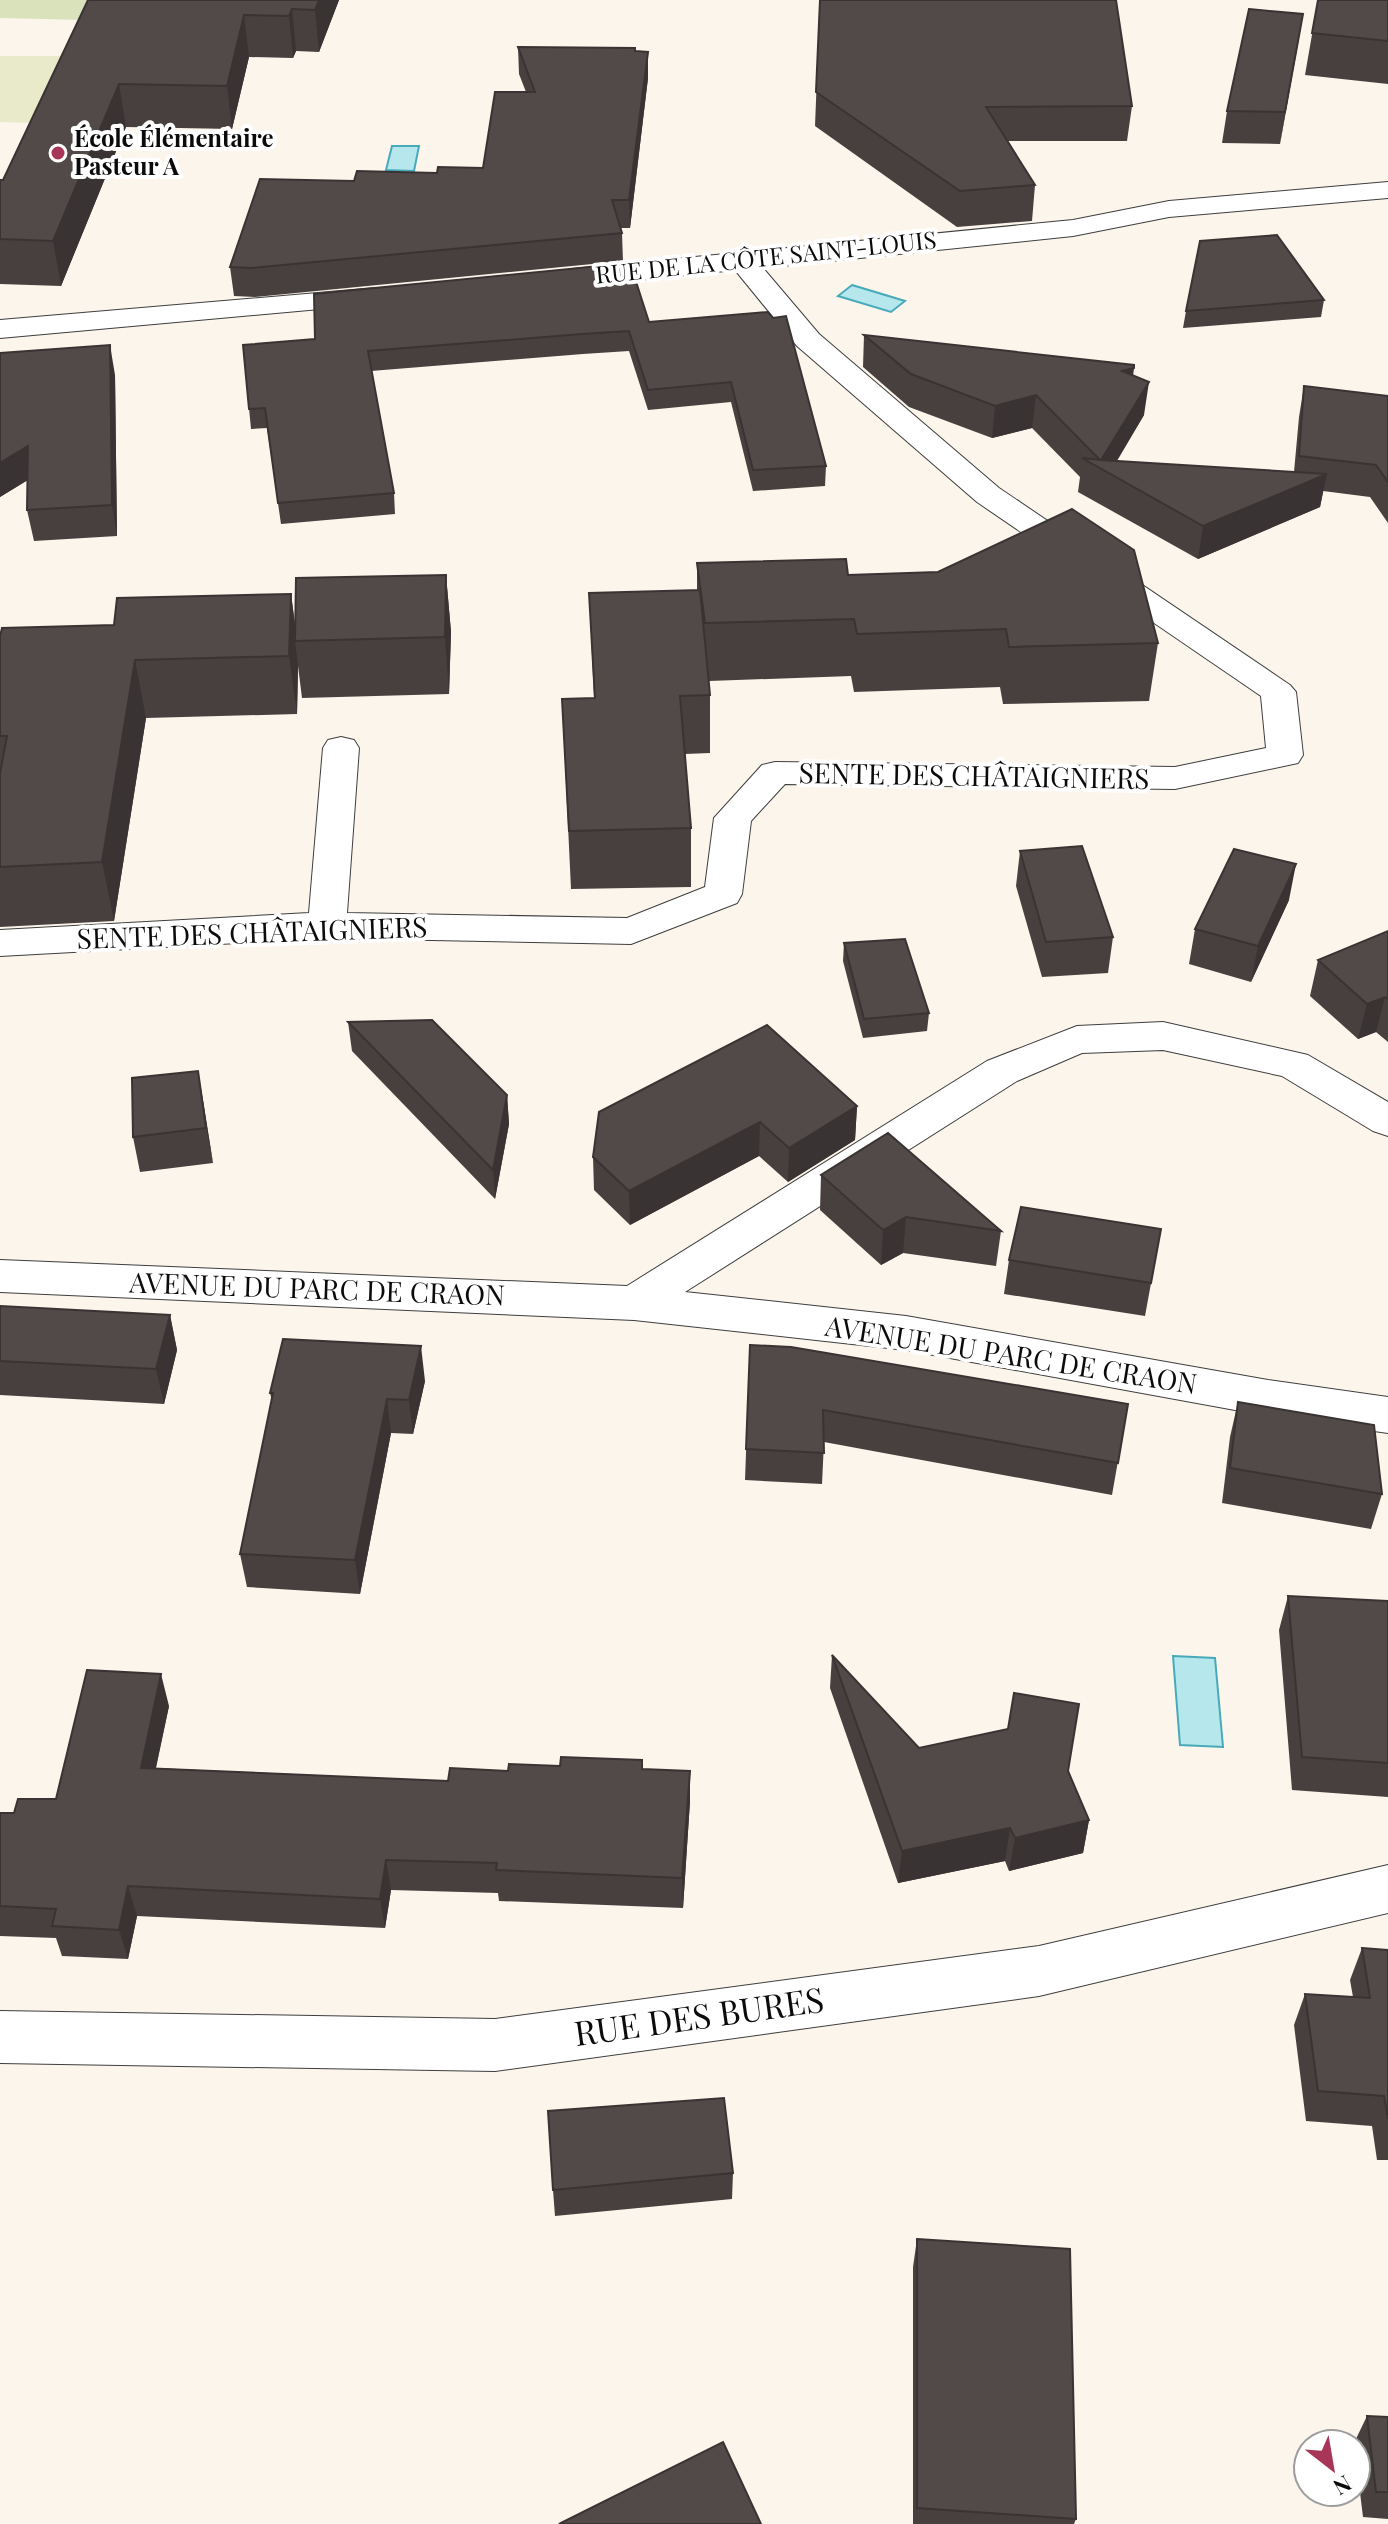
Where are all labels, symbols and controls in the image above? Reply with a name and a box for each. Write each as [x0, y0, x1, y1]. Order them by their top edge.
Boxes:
place label: École Élémentaire Pasteur A [74, 121, 274, 181]
marker: École Élémentaire Pasteur A [49, 144, 67, 162]
street label: RUE DE LA CÔTE SAINT-LOUIS [594, 222, 938, 290]
street label: SENTE DES CHÂTAIGNIERS [798, 753, 1150, 796]
street label: SENTE DES CHÂTAIGNIERS [76, 907, 428, 956]
street label: AVENUE DU PARC DE CRAON [128, 1262, 505, 1313]
street label: AVENUE DU PARC DE CRAON [822, 1306, 1200, 1401]
street label: RUE DES BURES [571, 1975, 826, 2055]
north arrow [1292, 2428, 1372, 2508]
text: N [1328, 2469, 1357, 2503]

